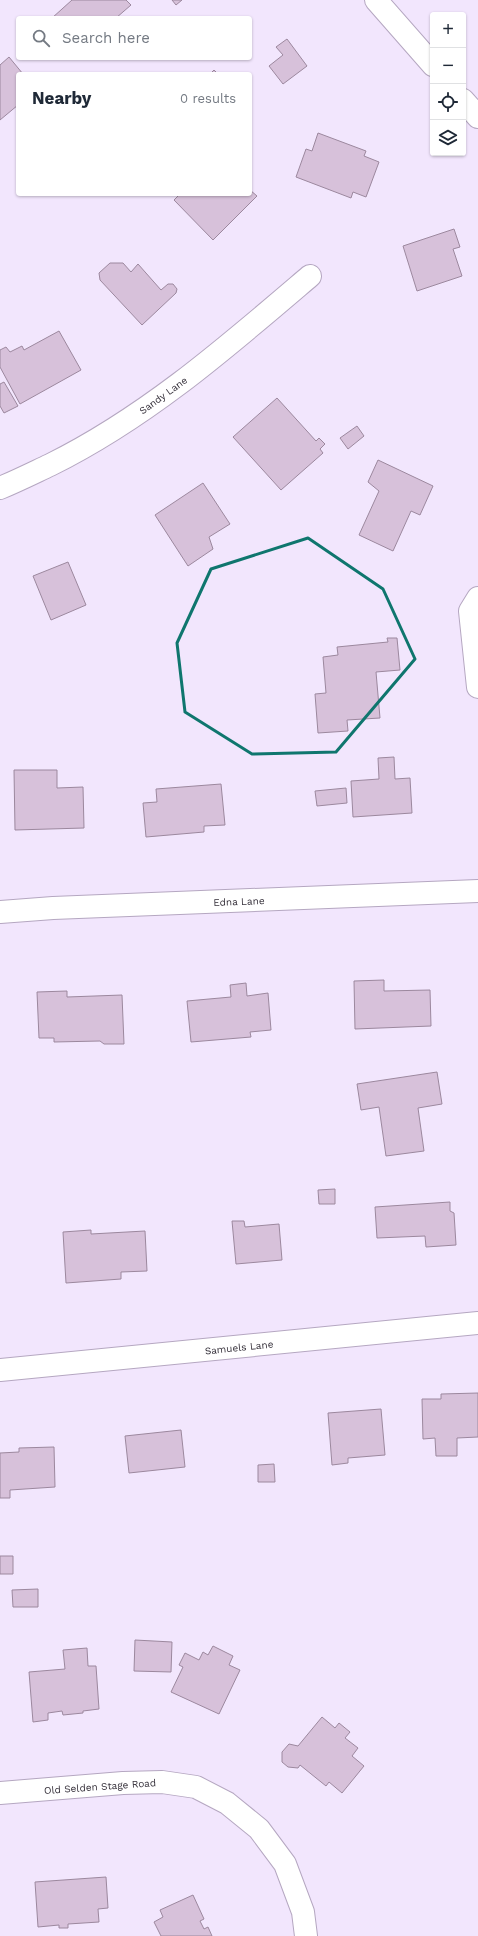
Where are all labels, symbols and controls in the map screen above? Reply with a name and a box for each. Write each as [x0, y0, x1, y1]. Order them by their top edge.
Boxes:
map controls [430, 12, 466, 156]
button: + [430, 12, 466, 48]
search box [16, 16, 252, 60]
icon: search [30, 27, 52, 49]
text: Search here [62, 29, 150, 47]
button: − [430, 48, 466, 84]
button: locate [430, 84, 466, 120]
text: Nearby [32, 88, 91, 108]
text: 0 results [180, 91, 236, 106]
button: layers [430, 120, 466, 156]
street label: Sandy Lane [137, 374, 190, 416]
street label: Edna Lane [213, 895, 265, 908]
street label: Samuels Lane [204, 1338, 274, 1357]
street label: Old Selden Stage Road [44, 1777, 156, 1796]

